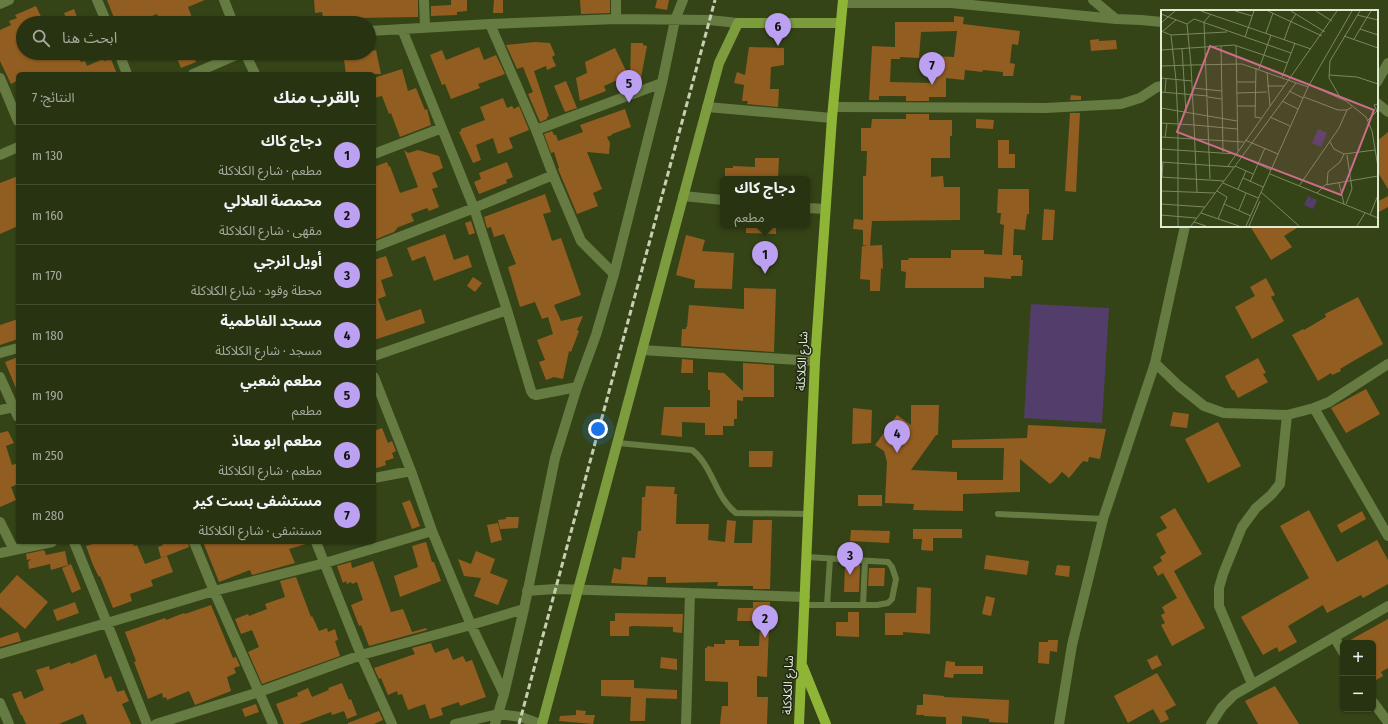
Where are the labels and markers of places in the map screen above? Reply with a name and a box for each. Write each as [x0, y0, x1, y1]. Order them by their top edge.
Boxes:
pin: 6 [765, 13, 791, 46]
pin: 7 [919, 52, 945, 85]
pin: 5 [616, 70, 642, 103]
pin: 1 [752, 241, 778, 274]
pin: 4 [884, 420, 910, 453]
pin: 3 [837, 542, 863, 575]
pin: 2 [752, 605, 778, 638]

